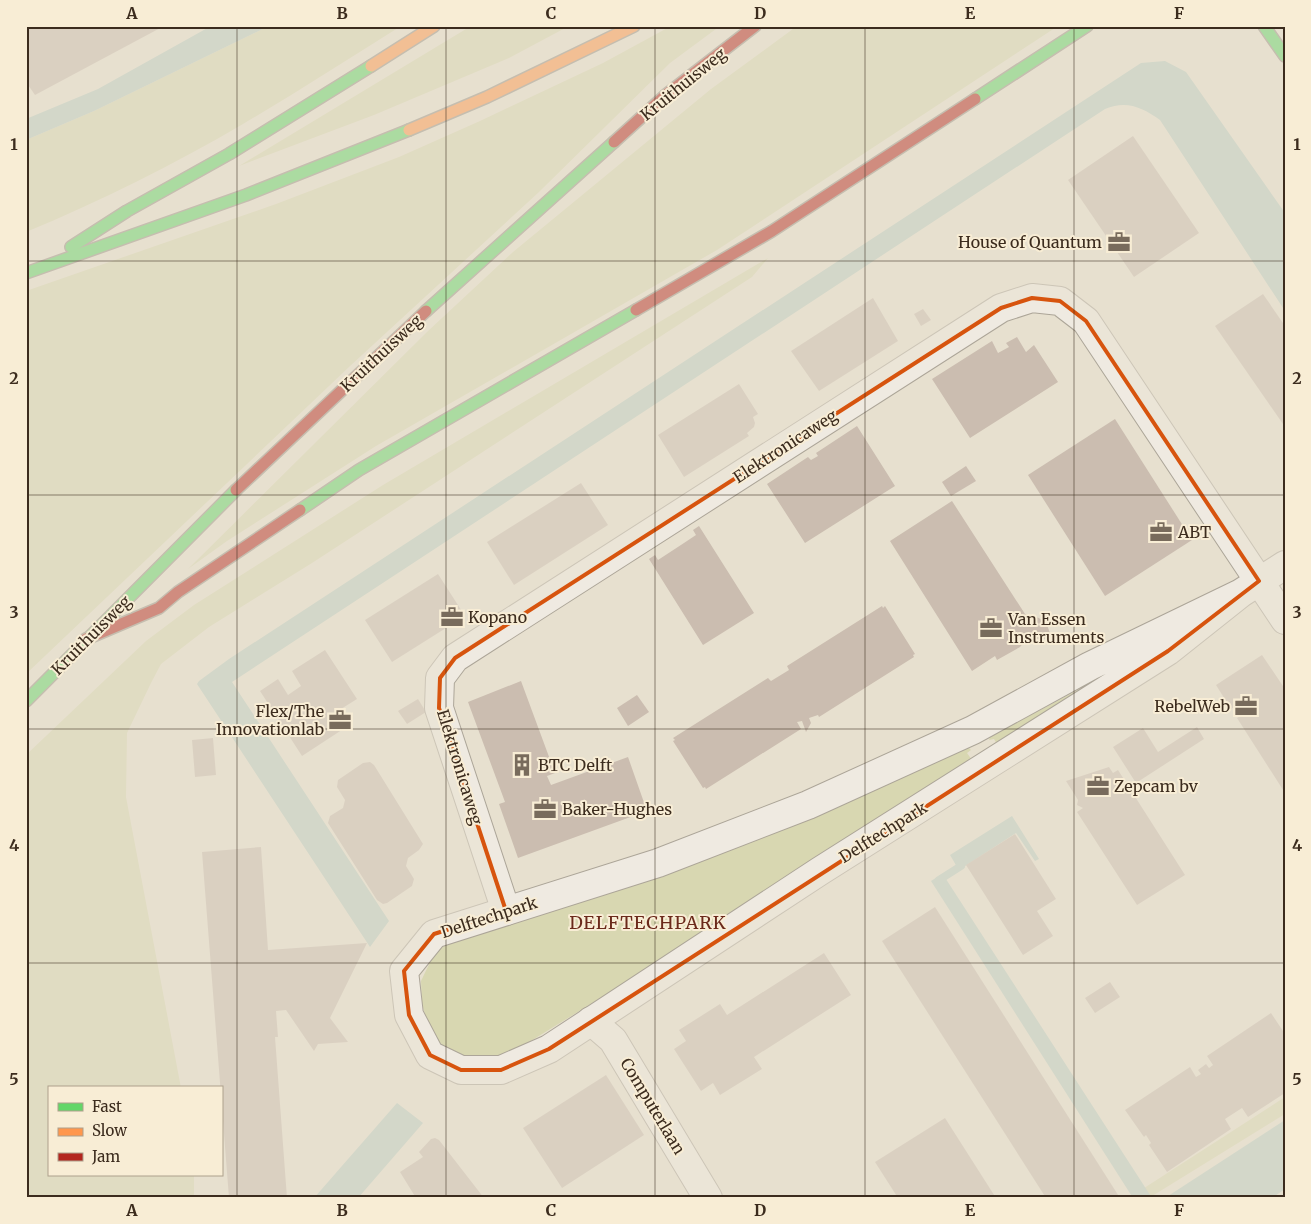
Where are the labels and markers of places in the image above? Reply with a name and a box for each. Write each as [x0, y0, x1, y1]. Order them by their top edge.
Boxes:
office icon: House of Quantum [1106, 229, 1132, 255]
place label: House of Quantum [958, 232, 1102, 252]
office icon: ABT [1148, 519, 1174, 545]
place label: ABT [1177, 522, 1211, 542]
office icon: Kopano [439, 604, 465, 630]
place label: Kopano [468, 607, 527, 627]
place label: Van Essen Instruments [1007, 609, 1105, 647]
office icon: Van Essen Instruments [978, 615, 1004, 641]
office icon: RebelWeb [1233, 693, 1259, 719]
place label: RebelWeb [1154, 696, 1230, 716]
place label: Flex/The Innovationlab [216, 701, 324, 739]
office icon: Flex/The Innovationlab [327, 707, 353, 733]
building icon: BTC Delft [509, 752, 535, 778]
place label: BTC Delft [538, 755, 613, 775]
office icon: Zepcam bv [1085, 773, 1111, 799]
place label: Zepcam bv [1114, 776, 1199, 796]
office icon: Baker-Hughes [532, 796, 558, 822]
place label: Baker-Hughes [562, 799, 672, 819]

